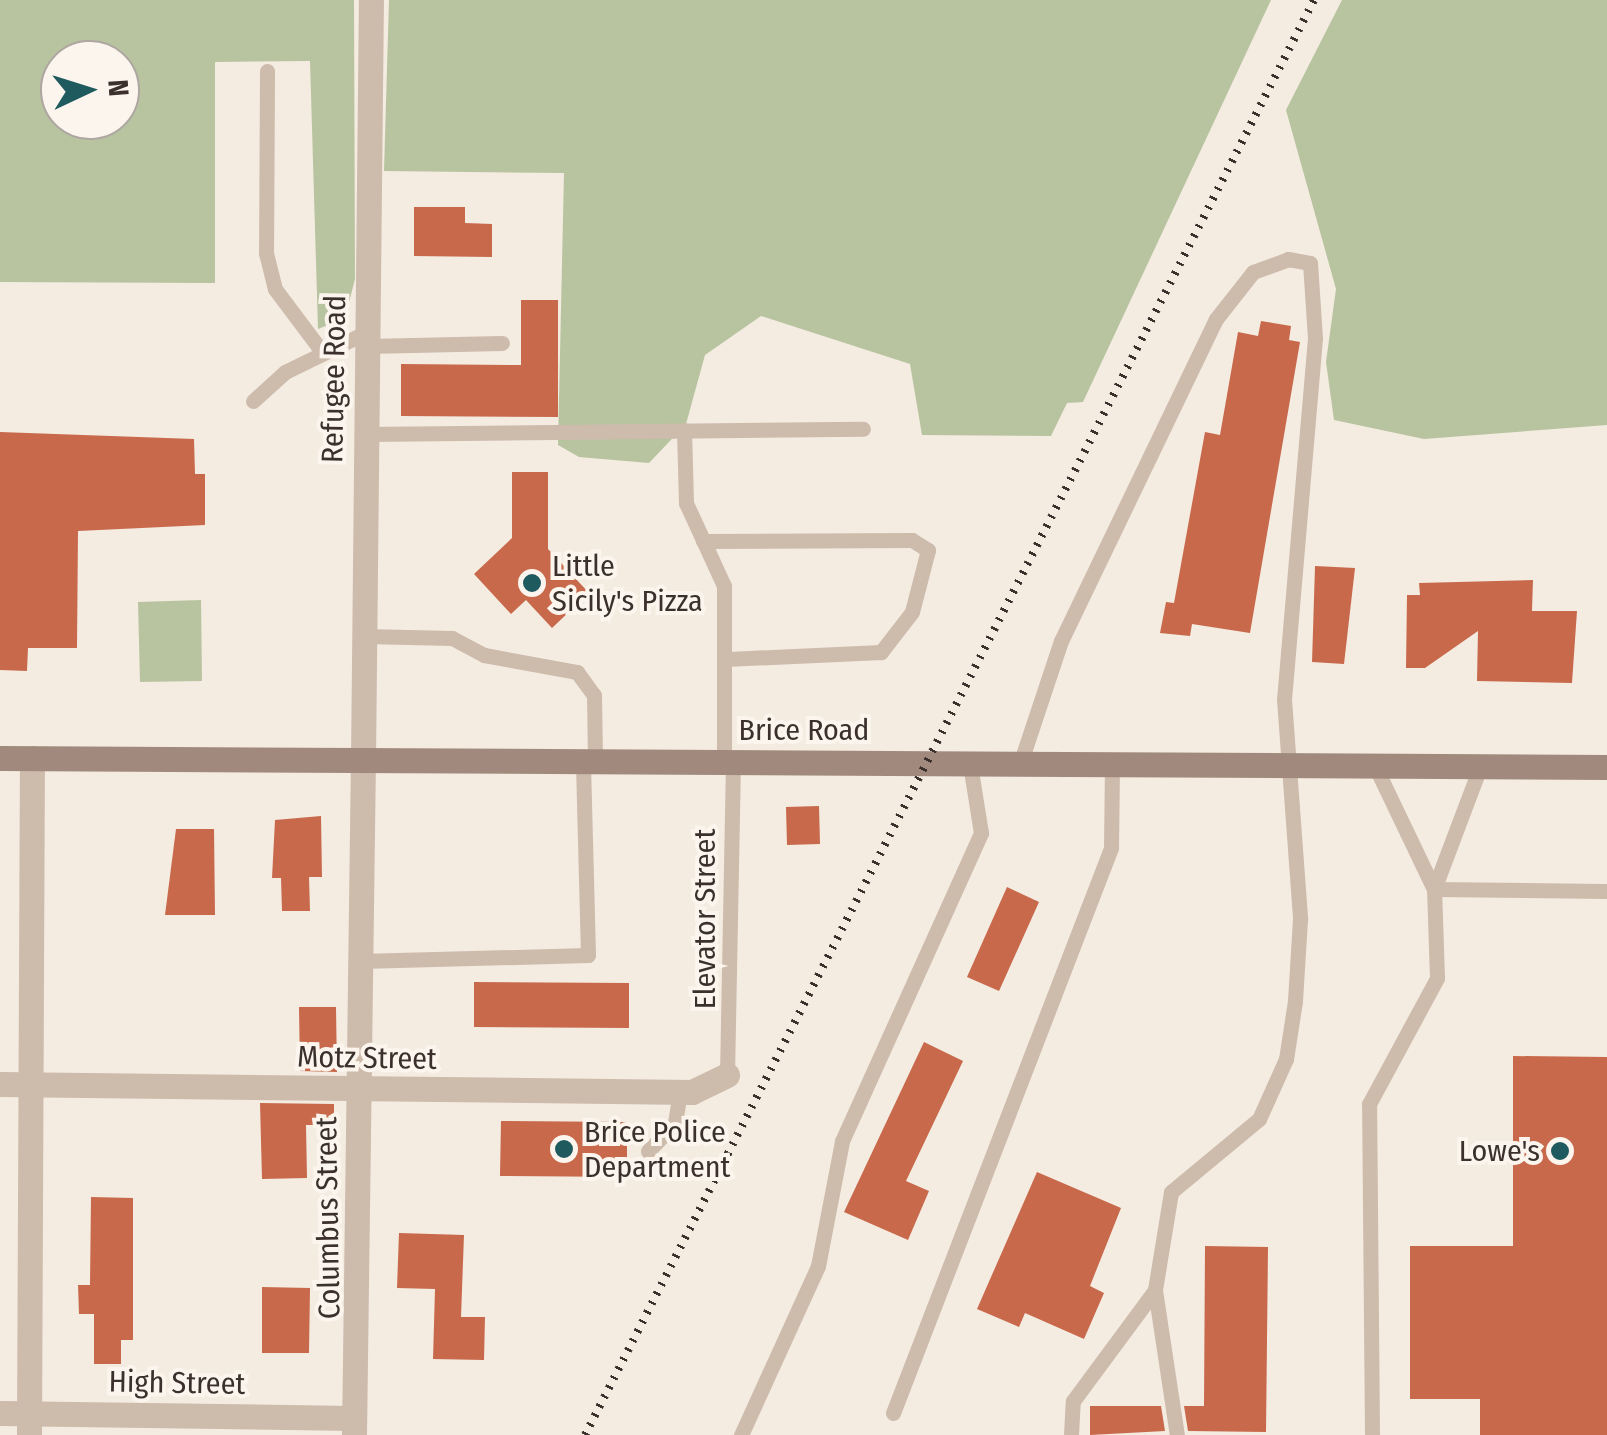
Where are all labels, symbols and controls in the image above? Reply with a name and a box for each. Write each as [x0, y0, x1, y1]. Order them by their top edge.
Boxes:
north arrow [40, 40, 140, 140]
text: N [101, 78, 135, 98]
street label: Refugee Road [315, 295, 353, 463]
place label: Little Sicily's Pizza [552, 548, 703, 618]
marker: Little Sicily's Pizza [521, 572, 543, 594]
street label: Brice Road [739, 712, 869, 748]
street label: Elevator Street [687, 829, 723, 1009]
street label: Motz Street [297, 1039, 437, 1077]
place label: Brice Police Department [584, 1114, 730, 1184]
street label: Columbus Street [308, 1117, 348, 1319]
place label: Lowe's [1459, 1133, 1540, 1169]
marker: Brice Police Department [553, 1138, 575, 1160]
marker: Lowe's [1549, 1140, 1571, 1162]
street label: High Street [108, 1364, 246, 1402]

